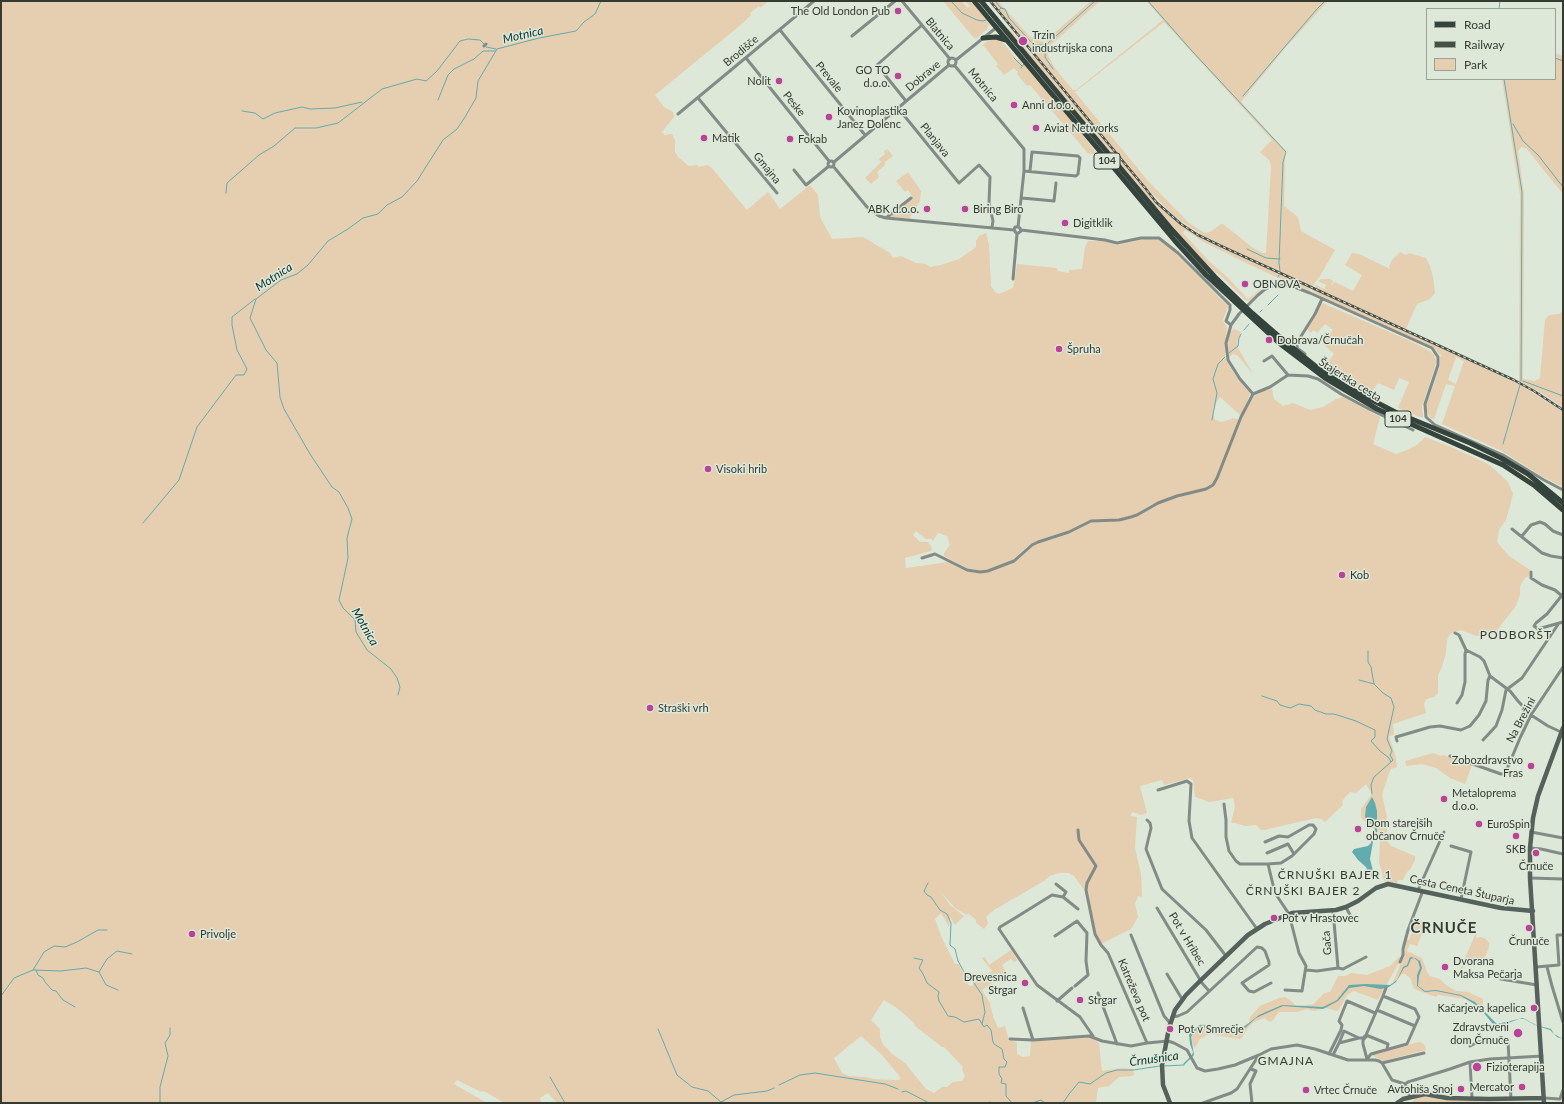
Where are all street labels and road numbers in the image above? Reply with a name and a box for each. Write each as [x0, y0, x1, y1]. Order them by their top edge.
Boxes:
street label: Blatnica [923, 15, 957, 53]
street label: Brodišče [721, 33, 761, 69]
street label: Dobrave [903, 58, 943, 94]
street label: Prevale [813, 59, 845, 95]
street label: Motnica [965, 66, 1001, 104]
street label: Peske [780, 89, 808, 119]
street label: Planjava [917, 120, 953, 160]
street label: Gmajna [750, 150, 784, 186]
road number: 104 [1094, 153, 1120, 169]
street label: Štajerska cesta [1316, 356, 1384, 404]
road number: 104 [1385, 411, 1411, 427]
street label: Na Brežini [1504, 695, 1538, 745]
street label: Cesta Ceneta Štuparja [1408, 872, 1516, 908]
street label: Pot v Hribec [1166, 910, 1208, 968]
street label: Gača [1319, 930, 1335, 956]
street label: Katreževa pot [1115, 957, 1153, 1023]

